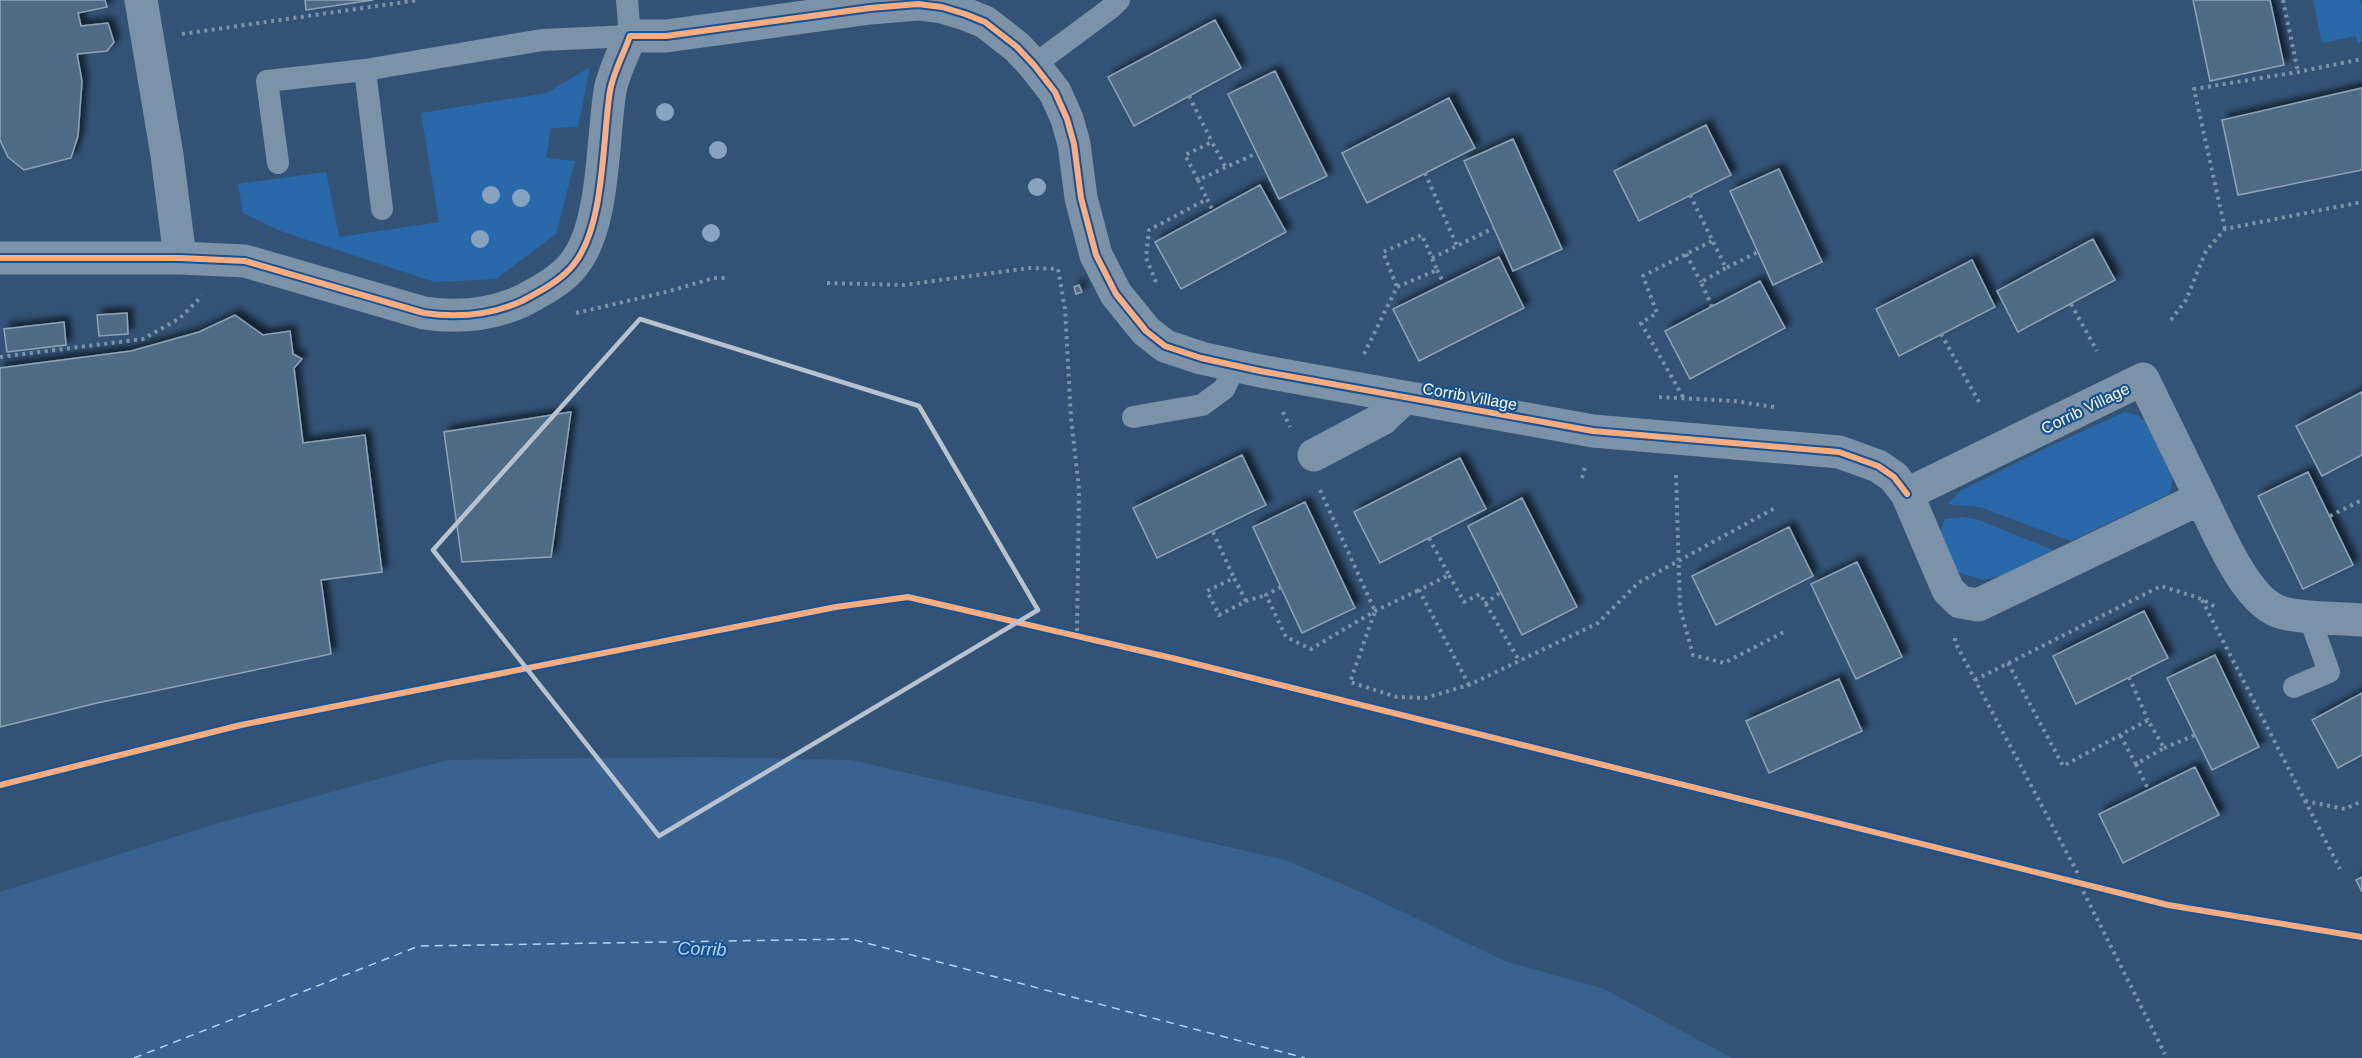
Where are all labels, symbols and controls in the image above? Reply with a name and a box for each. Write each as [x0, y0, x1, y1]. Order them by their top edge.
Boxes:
street label: Corrib Village [1421, 380, 1519, 413]
street label: Corrib Village [2038, 380, 2132, 437]
water label: Corrib [677, 938, 727, 960]

